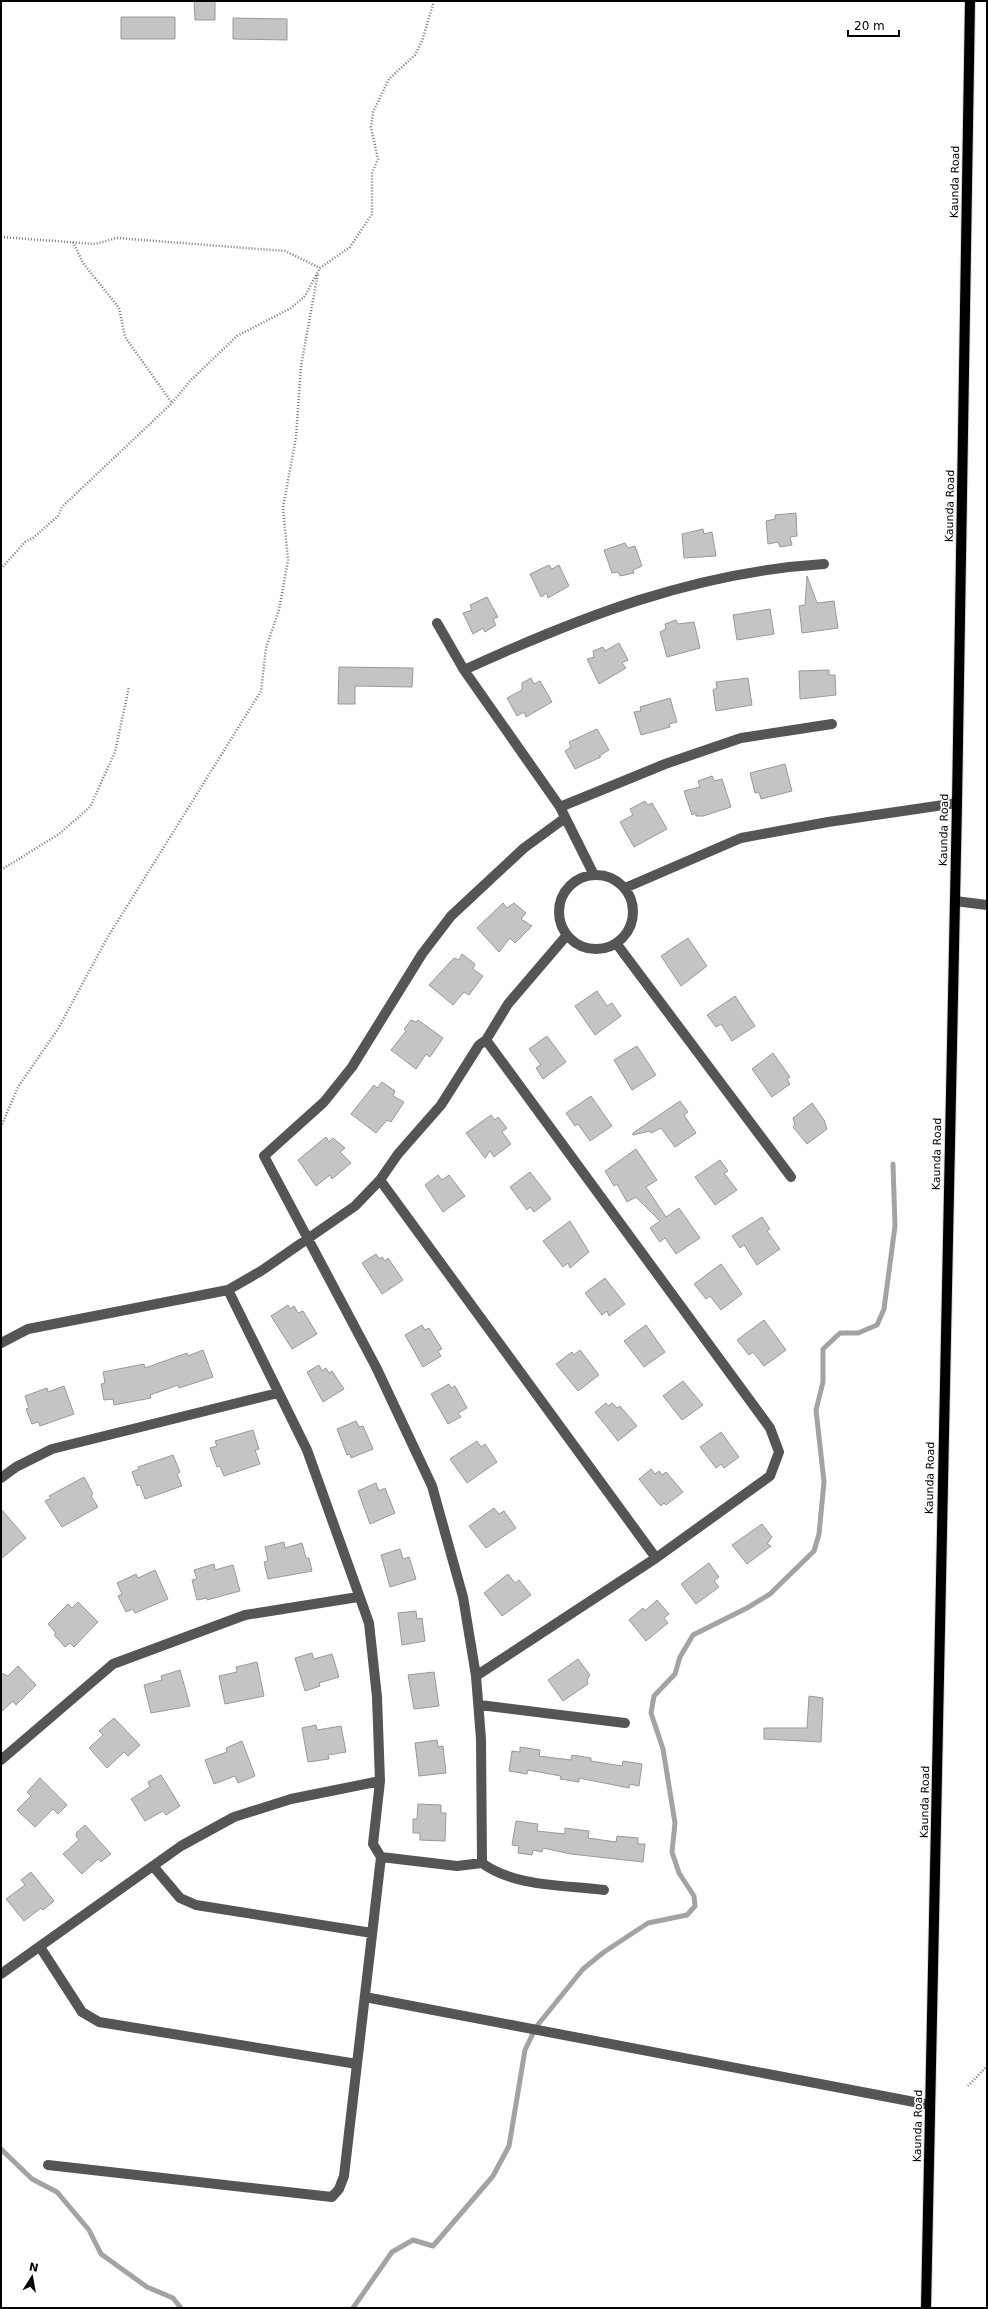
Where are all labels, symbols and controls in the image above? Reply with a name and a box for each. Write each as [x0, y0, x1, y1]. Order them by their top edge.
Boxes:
scale bar [848, 12, 899, 38]
text: 20 m [854, 19, 885, 33]
street label: Kaunda Road [948, 146, 962, 218]
street label: Kaunda Road [943, 470, 957, 542]
street label: Kaunda Road [937, 794, 951, 866]
street label: Kaunda Road [930, 1118, 944, 1190]
street label: Kaunda Road [923, 1442, 937, 1514]
street label: Kaunda Road [918, 1766, 932, 1838]
street label: Kaunda Road [911, 2090, 925, 2162]
north arrow [12, 2257, 52, 2297]
text: N [28, 2260, 40, 2275]

